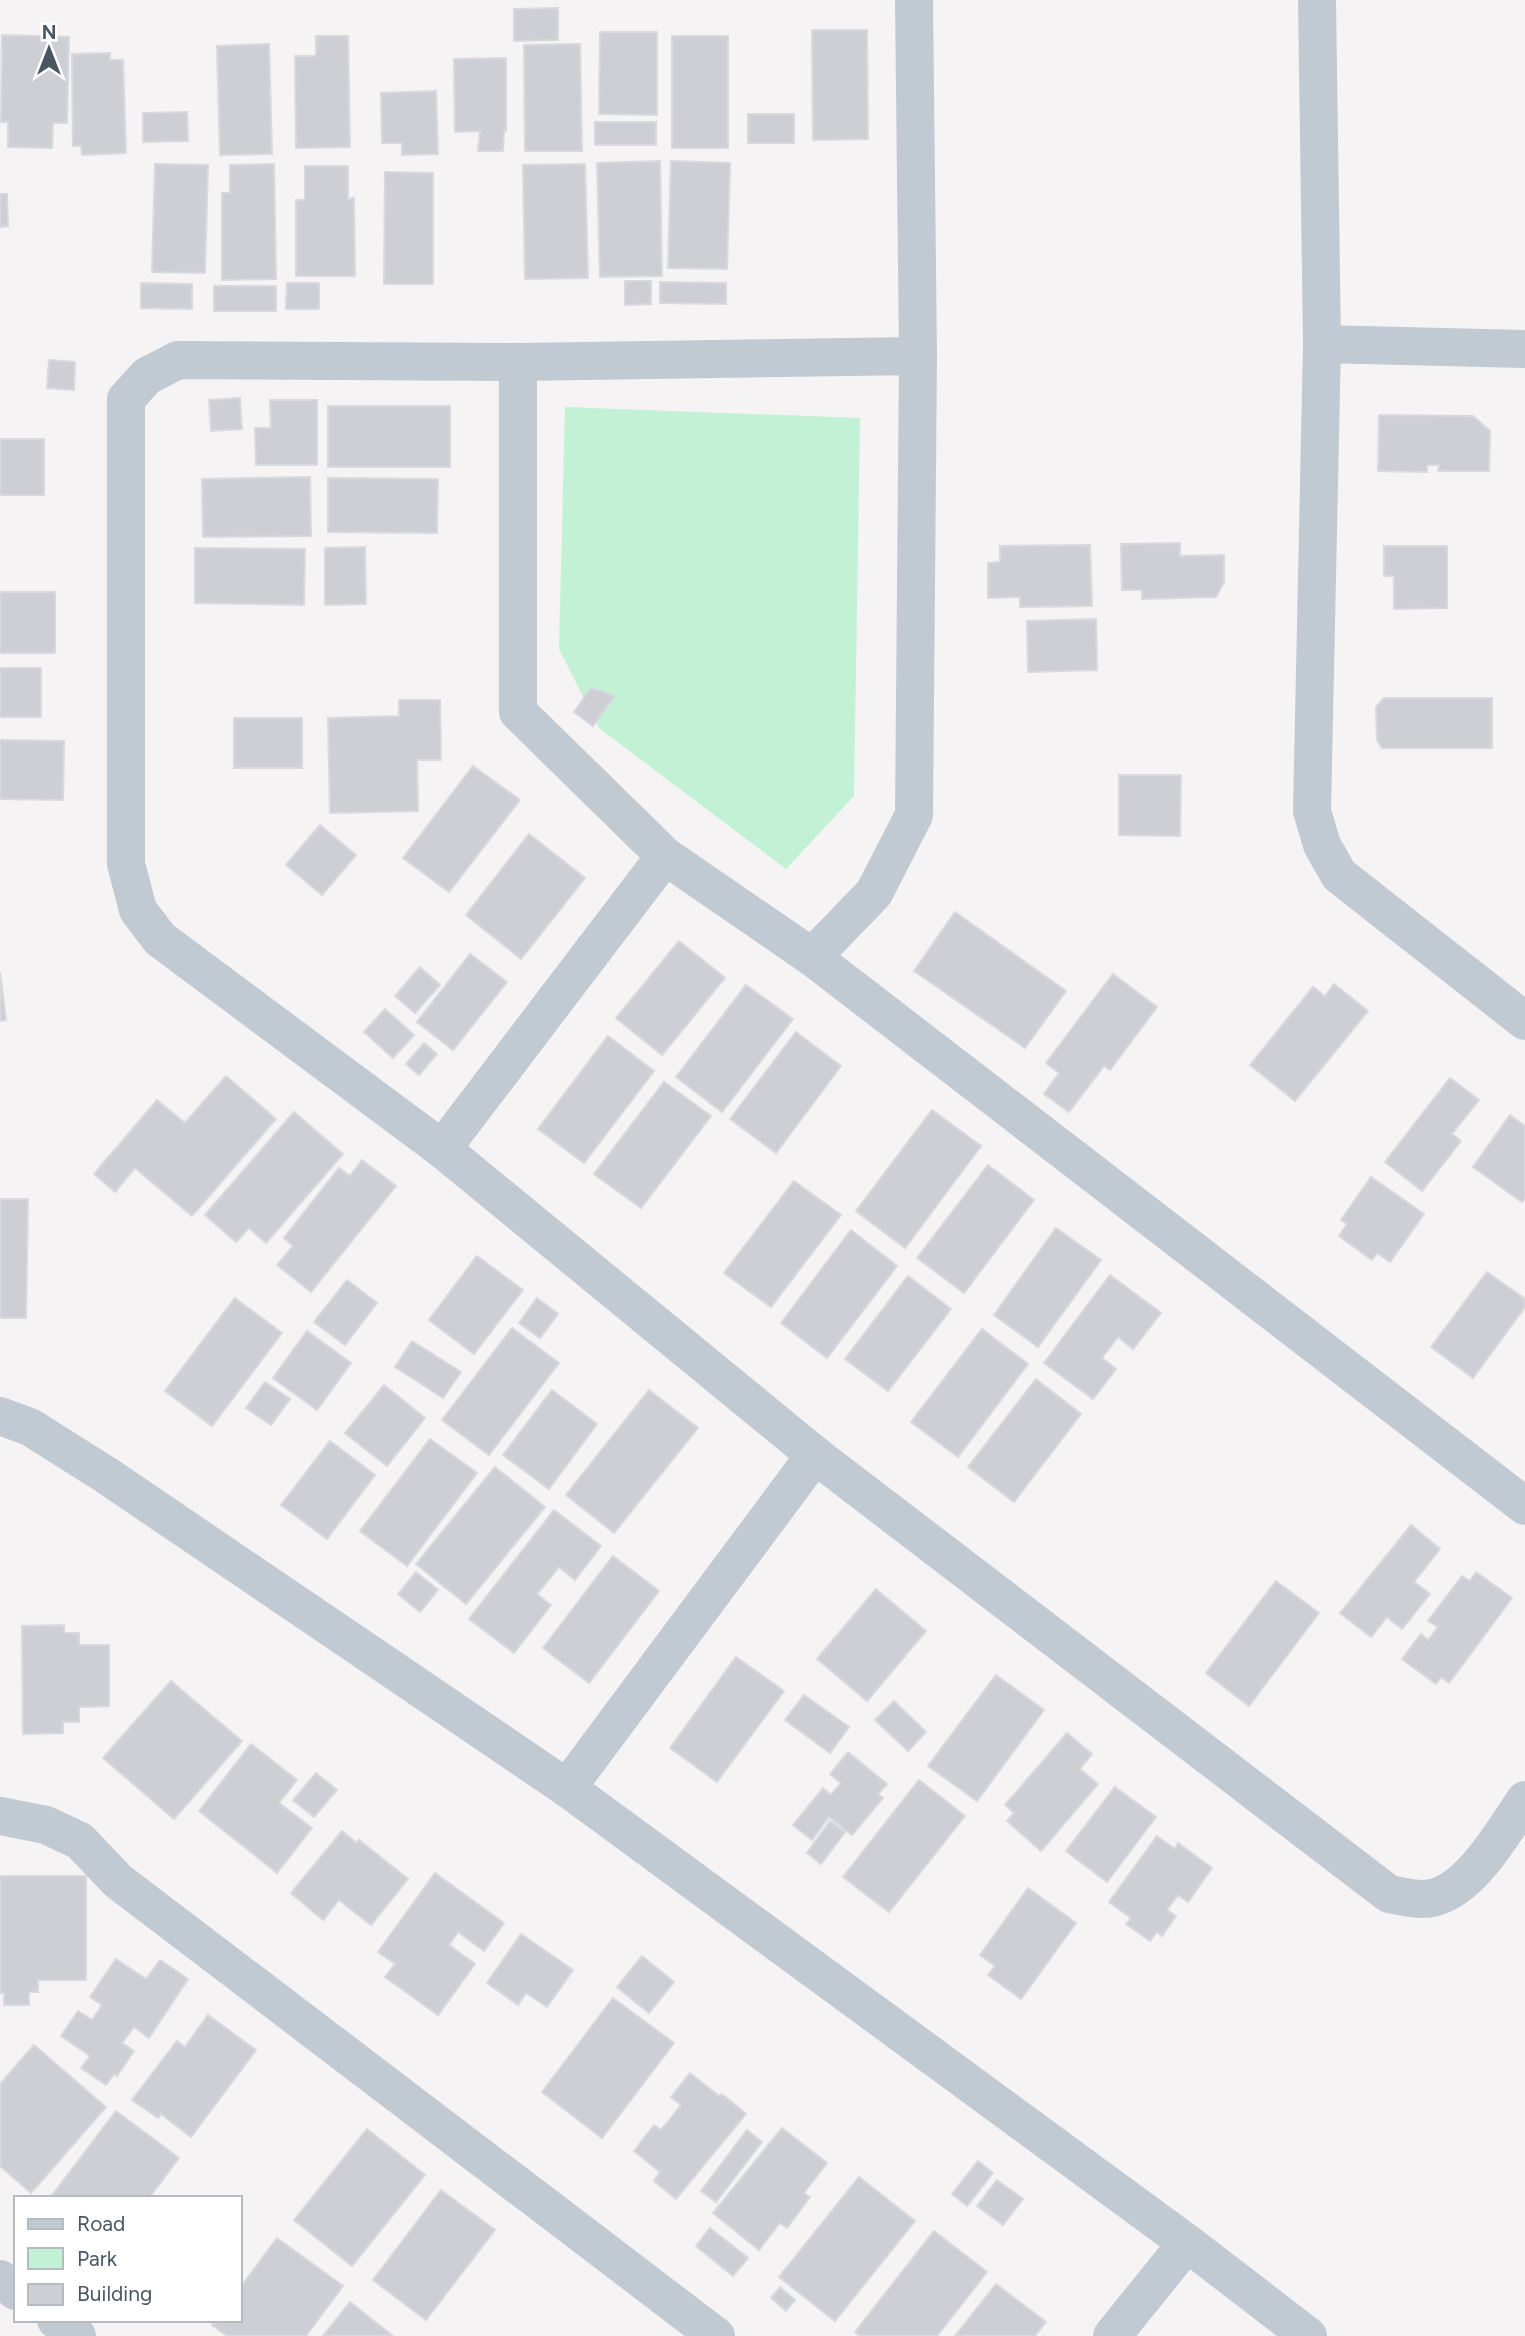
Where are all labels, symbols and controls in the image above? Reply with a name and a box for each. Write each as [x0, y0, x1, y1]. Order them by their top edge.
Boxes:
north arrow [14, 14, 84, 84]
text: N [42, 21, 56, 44]
legend [14, 2196, 242, 2322]
text: Road [77, 2211, 125, 2236]
text: Park [77, 2246, 118, 2271]
text: Building [77, 2281, 152, 2306]

